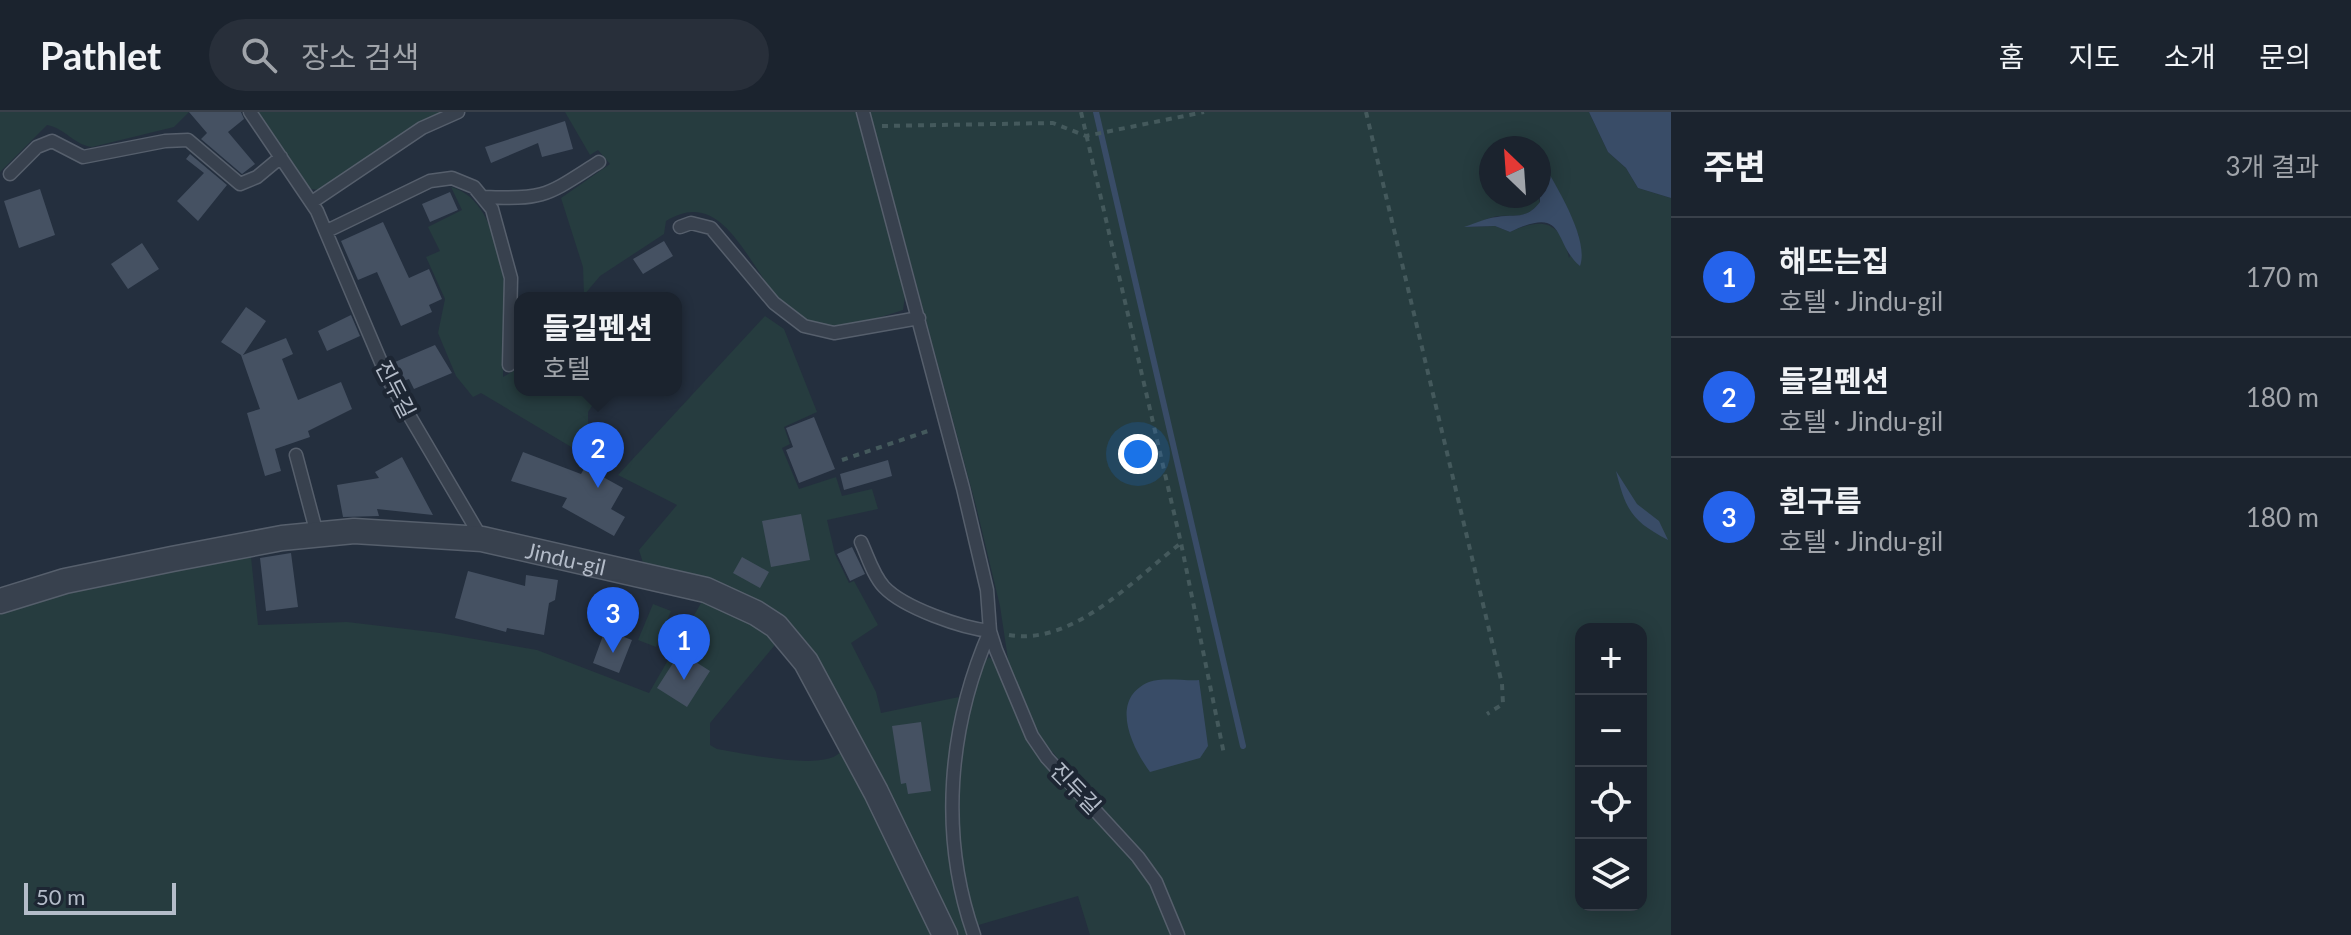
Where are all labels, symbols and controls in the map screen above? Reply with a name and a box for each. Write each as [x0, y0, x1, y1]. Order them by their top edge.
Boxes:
search box [209, 19, 769, 91]
text: Pathlet [40, 32, 161, 78]
icon: search [237, 33, 281, 77]
text: 장소 검색 [301, 38, 419, 74]
text: 홈 [1999, 39, 2024, 73]
text: 지도 [2068, 39, 2120, 73]
text: 소개 [2164, 39, 2215, 73]
text: 문의 [2259, 39, 2311, 73]
north arrow [1479, 136, 1551, 208]
text: 주변 [1703, 145, 1766, 186]
text: 3개 결과 [2226, 150, 2319, 182]
text: 해뜨는집 [1779, 242, 1889, 278]
text: 1 [1721, 261, 1737, 293]
text: 170 m [2246, 261, 2319, 293]
text: 호텔 · Jindu-gil [1779, 285, 1943, 317]
popup [514, 292, 682, 396]
text: 들길펜션 [543, 309, 653, 345]
text: 호텔 [543, 352, 591, 384]
street label: 진두길 [370, 356, 422, 422]
text: 들길펜션 [1779, 362, 1889, 398]
text: 2 [1721, 381, 1737, 413]
text: 180 m [2246, 381, 2319, 413]
text: 호텔 · Jindu-gil [1779, 405, 1943, 437]
pin: 2 [572, 422, 624, 488]
your location [1118, 434, 1158, 474]
text: 흰구름 [1779, 482, 1862, 518]
text: 3 [1721, 501, 1737, 533]
text: 180 m [2246, 501, 2319, 533]
text: 호텔 · Jindu-gil [1779, 525, 1943, 557]
street label: Jindu-gil [523, 536, 609, 580]
pin: 3 [587, 587, 639, 653]
pin: 1 [658, 614, 710, 680]
map controls [1575, 623, 1647, 911]
button: + [1575, 623, 1647, 695]
button: − [1575, 695, 1647, 767]
street label: 진두길 [1045, 757, 1107, 819]
button: locate [1575, 767, 1647, 839]
button: layers [1575, 839, 1647, 911]
scale bar [24, 879, 176, 915]
text: 50 m [36, 883, 85, 910]

